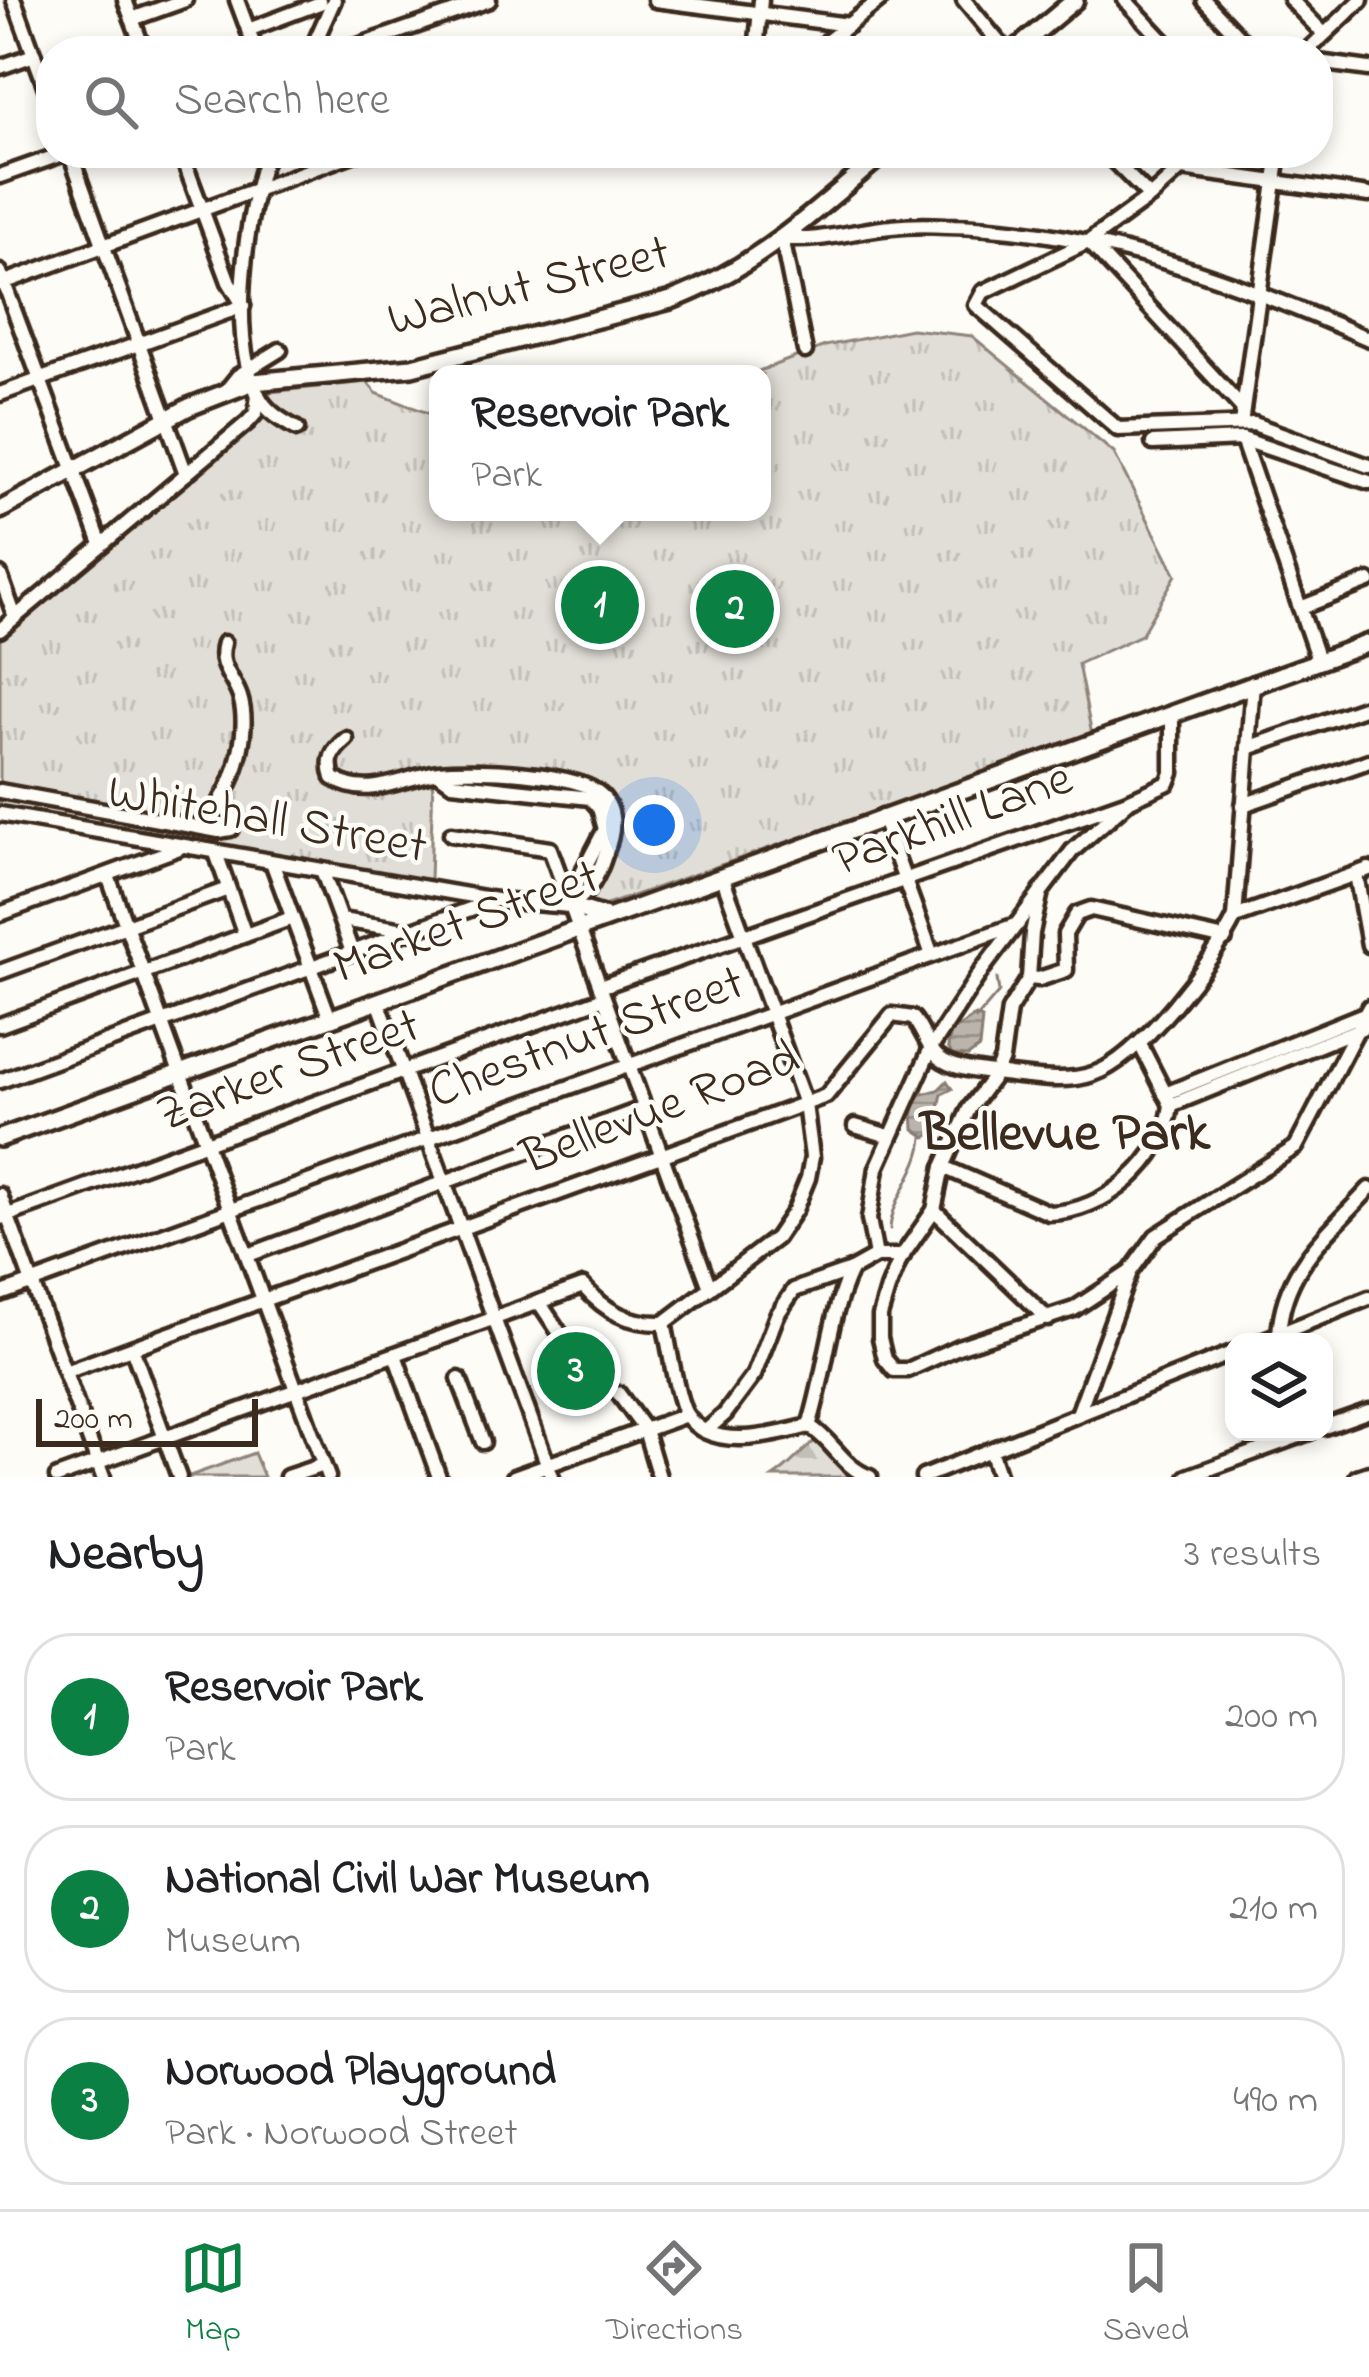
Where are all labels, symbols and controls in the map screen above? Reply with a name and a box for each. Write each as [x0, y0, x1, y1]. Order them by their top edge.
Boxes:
search box [36, 36, 1333, 168]
icon: search [78, 69, 144, 135]
text: Search here [174, 69, 390, 135]
street label: Walnut Street [380, 217, 678, 359]
popup [429, 365, 771, 521]
text: Reservoir Park [471, 382, 729, 448]
text: Park [471, 448, 542, 505]
pin: 1 [561, 560, 639, 650]
pin: 2 [696, 564, 774, 654]
street label: Parkhill Lane [823, 743, 1083, 899]
street label: Whitehall Street [101, 756, 433, 886]
your location [624, 795, 684, 855]
street label: Market Street [324, 841, 610, 1007]
street label: Chestnut Street [419, 947, 755, 1131]
street label: Zarker Street [147, 990, 431, 1154]
street label: Bellevue Road [509, 1023, 811, 1198]
district label: Bellevue Park [918, 1097, 1211, 1175]
pin: 3 [537, 1326, 615, 1416]
map controls [1225, 1333, 1333, 1441]
button: layers [1225, 1333, 1333, 1441]
scale bar [36, 1393, 258, 1446]
text: 200 m [54, 1396, 133, 1444]
text: Nearby [48, 1518, 204, 1593]
text: 3 results [1184, 1527, 1321, 1584]
text: Reservoir Park [165, 1656, 422, 1722]
text: 1 [84, 1689, 96, 1746]
text: 200 m [1225, 1689, 1318, 1746]
text: Park [165, 1722, 235, 1779]
text: National Civil War Museum [165, 1848, 650, 1914]
text: 2 [80, 1881, 100, 1938]
text: 210 m [1229, 1881, 1318, 1938]
text: Museum [165, 1914, 301, 1971]
text: Norwood Playground [165, 2040, 556, 2106]
text: 3 [82, 2073, 98, 2130]
text: 490 m [1233, 2073, 1318, 2130]
text: Park · Norwood Street [165, 2106, 518, 2163]
tab: Map [180, 2235, 246, 2355]
tab: Directions [606, 2235, 743, 2355]
tab: Saved [1103, 2235, 1189, 2355]

